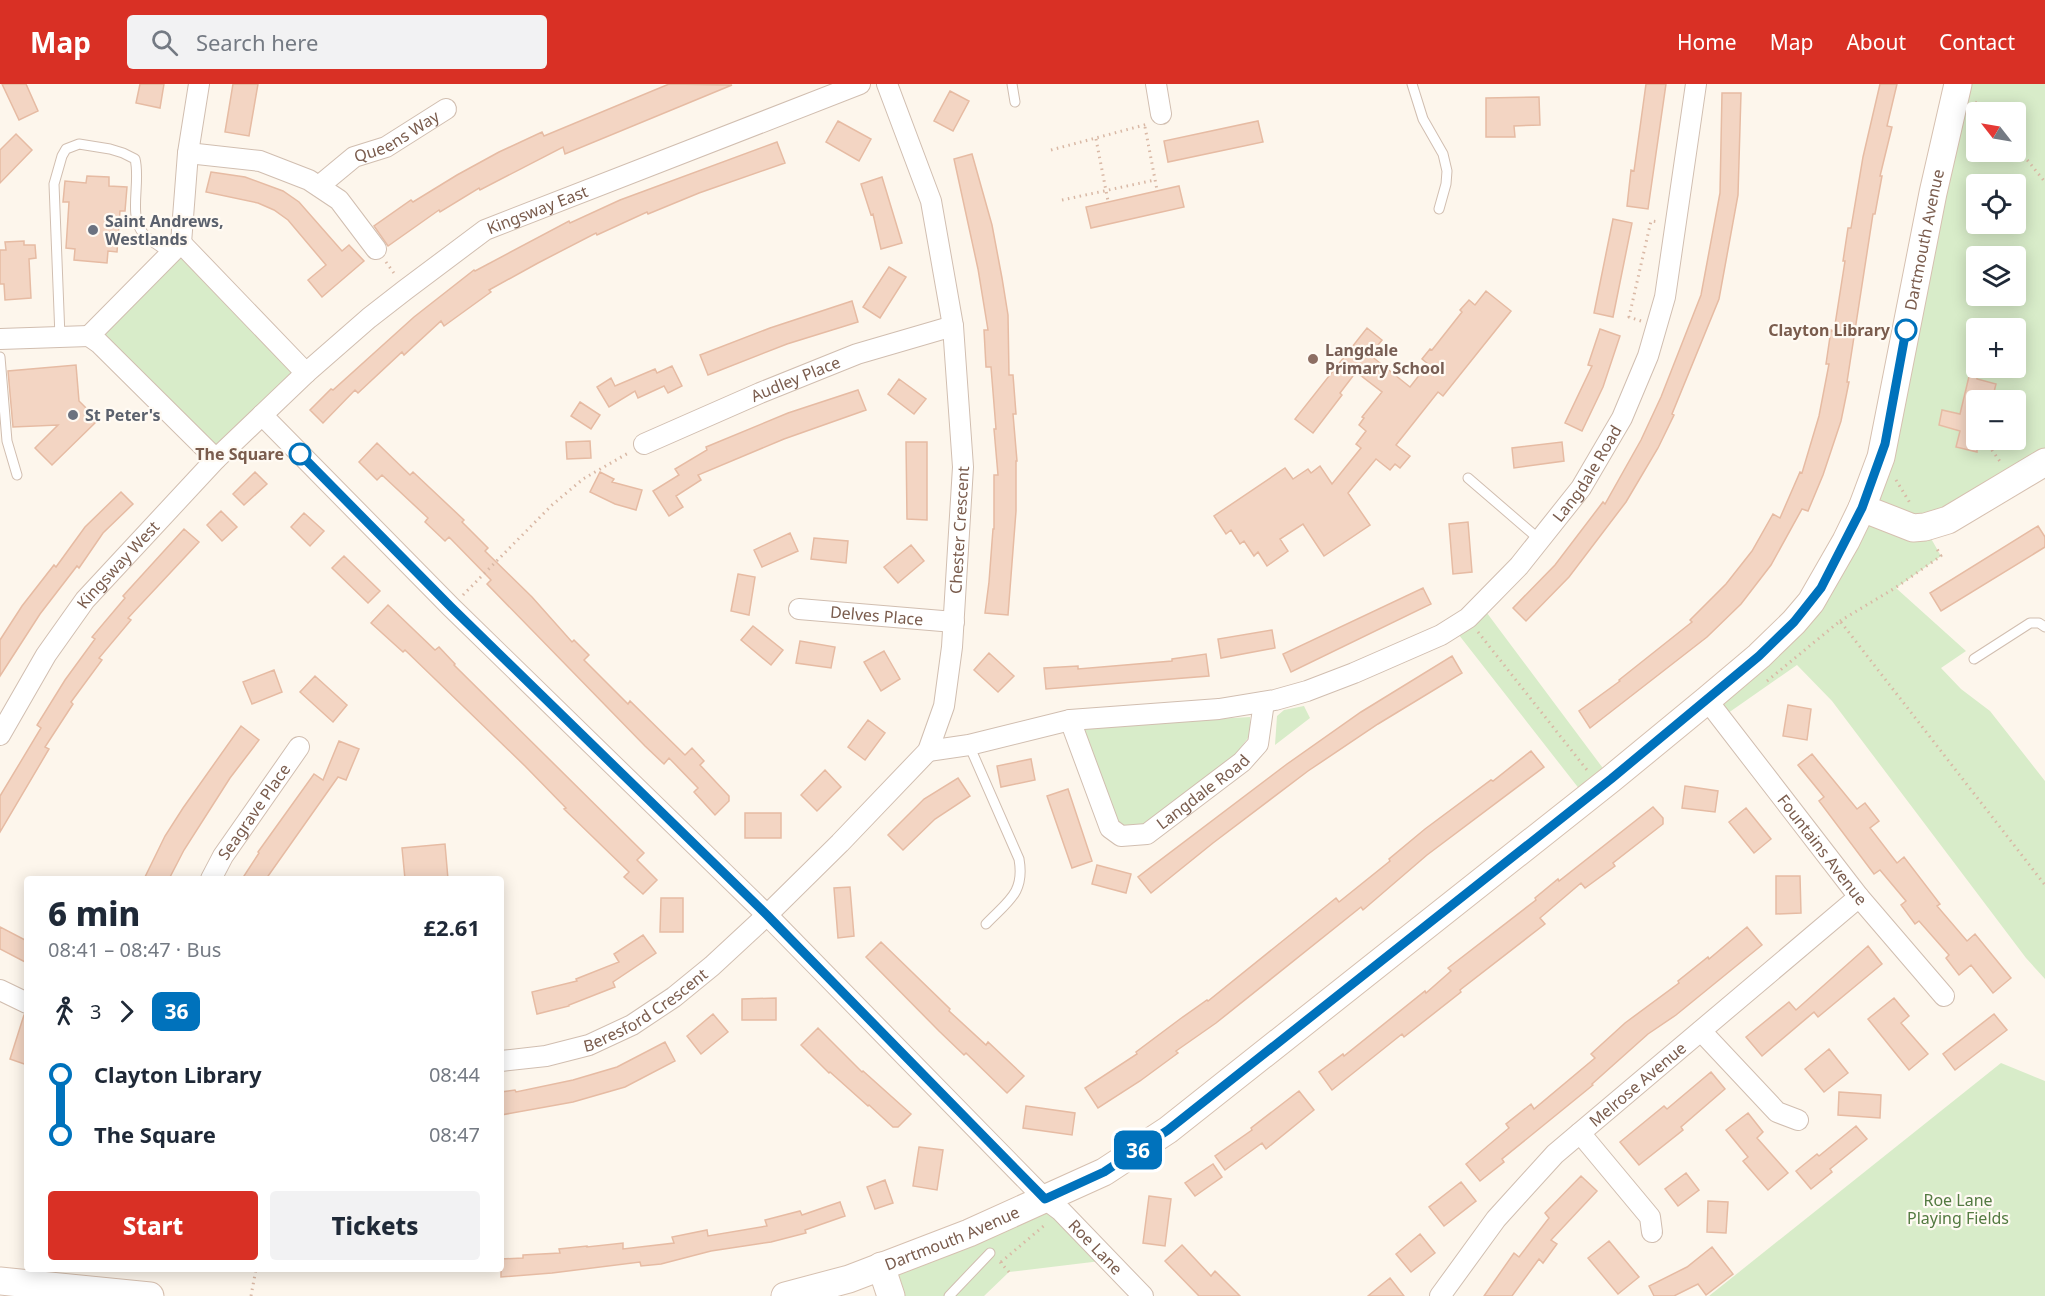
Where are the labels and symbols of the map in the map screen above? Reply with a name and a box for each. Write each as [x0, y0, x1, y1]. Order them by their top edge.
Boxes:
north arrow [1966, 102, 2026, 162]
street label: Queens Way [351, 105, 444, 167]
street label: Dartmouth Avenue [1899, 167, 1949, 312]
street label: Kingsway East [484, 180, 591, 239]
place label: Saint Andrews, Westlands [105, 210, 224, 250]
marker: Saint Andrews, Westlands [86, 223, 100, 237]
place label: Clayton Library [1768, 319, 1891, 341]
marker: Clayton Library [1895, 319, 1917, 341]
place label: Langdale Primary School [1325, 339, 1445, 379]
street label: Audley Place [747, 351, 844, 407]
marker: Langdale Primary School [1306, 352, 1320, 366]
place label: St Peter's [85, 404, 161, 426]
marker: St Peter's [66, 408, 80, 422]
street label: Langdale Road [1547, 421, 1627, 526]
place label: The Square [195, 443, 284, 465]
marker: The Square [289, 443, 311, 465]
street label: Chester Crescent [944, 465, 974, 594]
street label: Kingsway West [71, 516, 164, 613]
street label: Delves Place [829, 601, 924, 630]
street label: Langdale Road [1152, 750, 1255, 834]
street label: Seagrave Place [213, 759, 295, 864]
street label: Fountains Avenue [1773, 790, 1872, 910]
street label: Beresford Crescent [581, 963, 712, 1057]
street label: Melrose Avenue [1584, 1037, 1691, 1132]
line badge: 36 [1111, 1130, 1165, 1170]
park label: Roe Lane Playing Fields [1907, 1189, 2009, 1229]
street label: Dartmouth Avenue [881, 1201, 1023, 1275]
street label: Roe Lane [1064, 1214, 1128, 1279]

